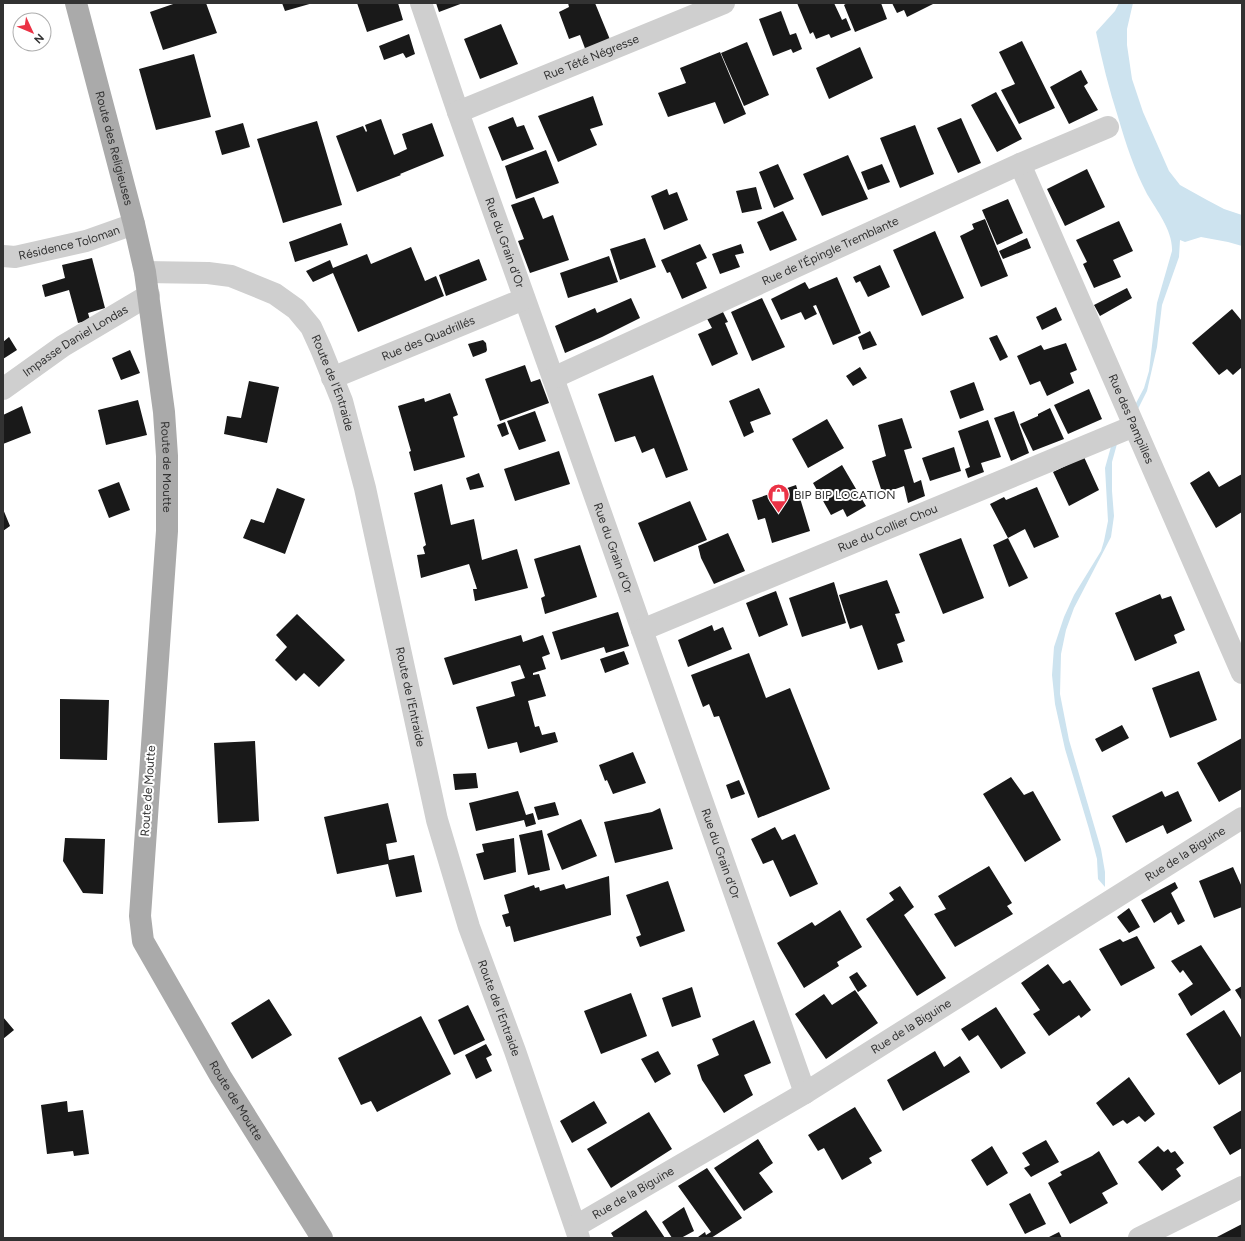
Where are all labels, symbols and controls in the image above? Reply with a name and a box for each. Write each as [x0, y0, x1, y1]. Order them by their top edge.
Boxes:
north arrow [12, 12, 52, 52]
text: N [31, 31, 46, 46]
street label: Rue Tété Négresse [542, 31, 641, 83]
street label: Route des Religieuses [92, 89, 136, 207]
street label: Rue du Grain d'Or [482, 196, 527, 290]
street label: Rue de l'Épingle Tremblante [760, 213, 901, 288]
street label: Résidence Toloman [17, 223, 122, 263]
street label: Impasse Daniel Londas [20, 302, 131, 380]
street label: Rue des Quadrillés [380, 313, 477, 364]
street label: Route de l'Entraide [308, 332, 357, 433]
street label: Rue des Pampilles [1105, 372, 1157, 466]
street label: Route de Moutte [158, 421, 174, 513]
shop icon: BIP BIP LOCATION [765, 482, 791, 515]
place label: BIP BIP LOCATION [794, 488, 895, 502]
street label: Rue du Grain d'Or [591, 501, 636, 595]
street label: Rue du Collier Chou [836, 501, 940, 555]
street label: Route de l'Entraide [393, 646, 428, 749]
street label: Route de Moutte [138, 745, 158, 837]
street label: Rue du Grain d'Or [698, 807, 743, 901]
street label: Rue de la Biguine [1143, 823, 1228, 884]
street label: Route de l'Entraide [475, 958, 523, 1058]
street label: Rue de la Biguine [868, 996, 954, 1057]
street label: Route de Moutte [206, 1058, 266, 1143]
street label: Rue de la Biguine [590, 1163, 677, 1222]

